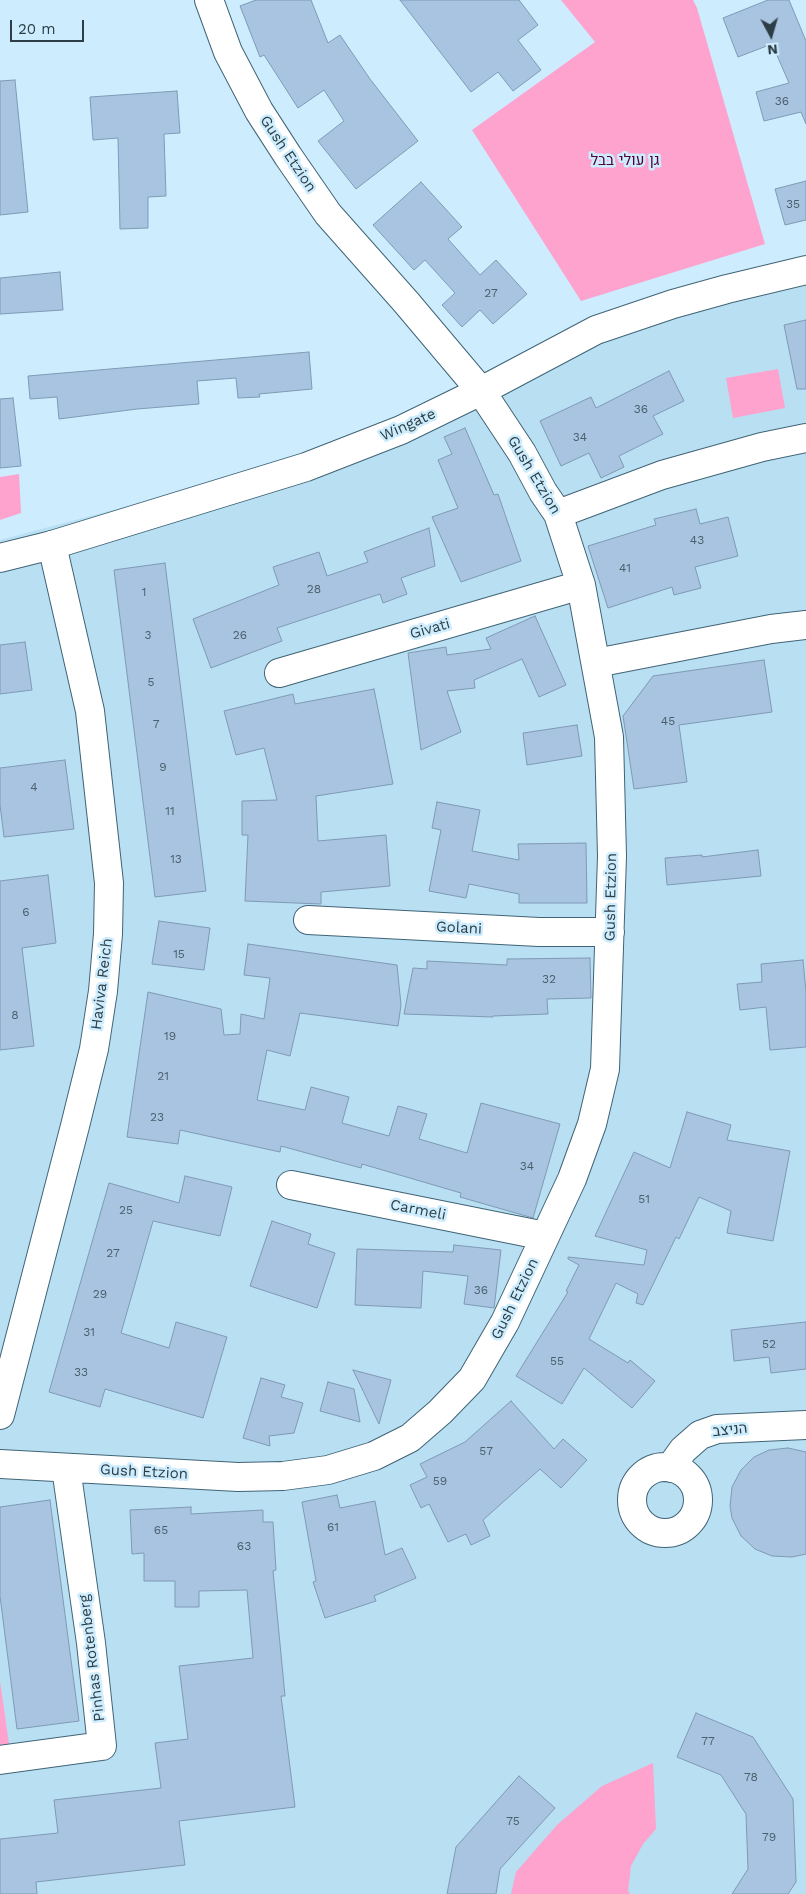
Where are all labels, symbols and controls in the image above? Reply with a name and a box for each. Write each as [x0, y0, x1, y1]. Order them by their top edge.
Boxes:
scale bar [12, 10, 86, 42]
north arrow [746, 10, 796, 60]
text: 20 m [18, 20, 56, 38]
text: N [767, 41, 779, 58]
house number: 36 [775, 94, 789, 108]
street label: Gush Etzion [256, 112, 320, 196]
park label: גן עולי בבל [590, 152, 660, 170]
house number: 35 [786, 197, 800, 211]
house number: 27 [484, 286, 498, 300]
house number: 36 [634, 402, 648, 416]
street label: Wingate [377, 405, 439, 445]
house number: 34 [573, 430, 587, 444]
street label: Gush Etzion [504, 433, 564, 517]
house number: 43 [690, 533, 704, 547]
house number: 41 [619, 561, 631, 575]
house number: 28 [307, 582, 321, 596]
house number: 1 [142, 585, 146, 599]
street label: Givati [408, 615, 452, 643]
house number: 3 [145, 628, 151, 642]
house number: 26 [233, 628, 247, 642]
house number: 5 [148, 675, 154, 689]
house number: 45 [661, 714, 675, 728]
house number: 7 [153, 717, 159, 731]
house number: 9 [159, 760, 167, 774]
house number: 4 [30, 780, 38, 794]
house number: 11 [165, 804, 175, 818]
house number: 13 [170, 852, 182, 866]
street label: Gush Etzion [601, 853, 621, 941]
house number: 6 [22, 905, 30, 919]
street label: Golani [435, 918, 483, 938]
street label: Haviva Reich [87, 937, 117, 1031]
house number: 15 [173, 947, 185, 961]
house number: 32 [542, 972, 556, 986]
house number: 8 [11, 1008, 19, 1022]
house number: 19 [164, 1029, 176, 1043]
house number: 21 [157, 1069, 169, 1083]
house number: 23 [150, 1110, 164, 1124]
house number: 34 [520, 1159, 534, 1173]
house number: 51 [638, 1192, 650, 1206]
street label: Carmeli [389, 1196, 447, 1224]
house number: 25 [119, 1203, 133, 1217]
house number: 27 [106, 1246, 120, 1260]
street label: Gush Etzion [488, 1255, 542, 1343]
house number: 36 [474, 1283, 488, 1297]
house number: 29 [93, 1287, 107, 1301]
house number: 31 [83, 1325, 95, 1339]
house number: 52 [762, 1337, 776, 1351]
house number: 55 [550, 1354, 564, 1368]
house number: 33 [74, 1365, 88, 1379]
street label: הניצב [712, 1419, 748, 1441]
house number: 57 [479, 1444, 493, 1458]
street label: Gush Etzion [99, 1461, 189, 1483]
house number: 59 [433, 1474, 447, 1488]
house number: 61 [327, 1520, 339, 1534]
house number: 65 [154, 1523, 168, 1537]
house number: 63 [237, 1539, 251, 1553]
street label: Pinhas Rotenberg [75, 1593, 109, 1723]
house number: 77 [701, 1734, 715, 1748]
house number: 78 [744, 1770, 758, 1784]
house number: 75 [506, 1814, 520, 1828]
house number: 79 [762, 1830, 776, 1844]

